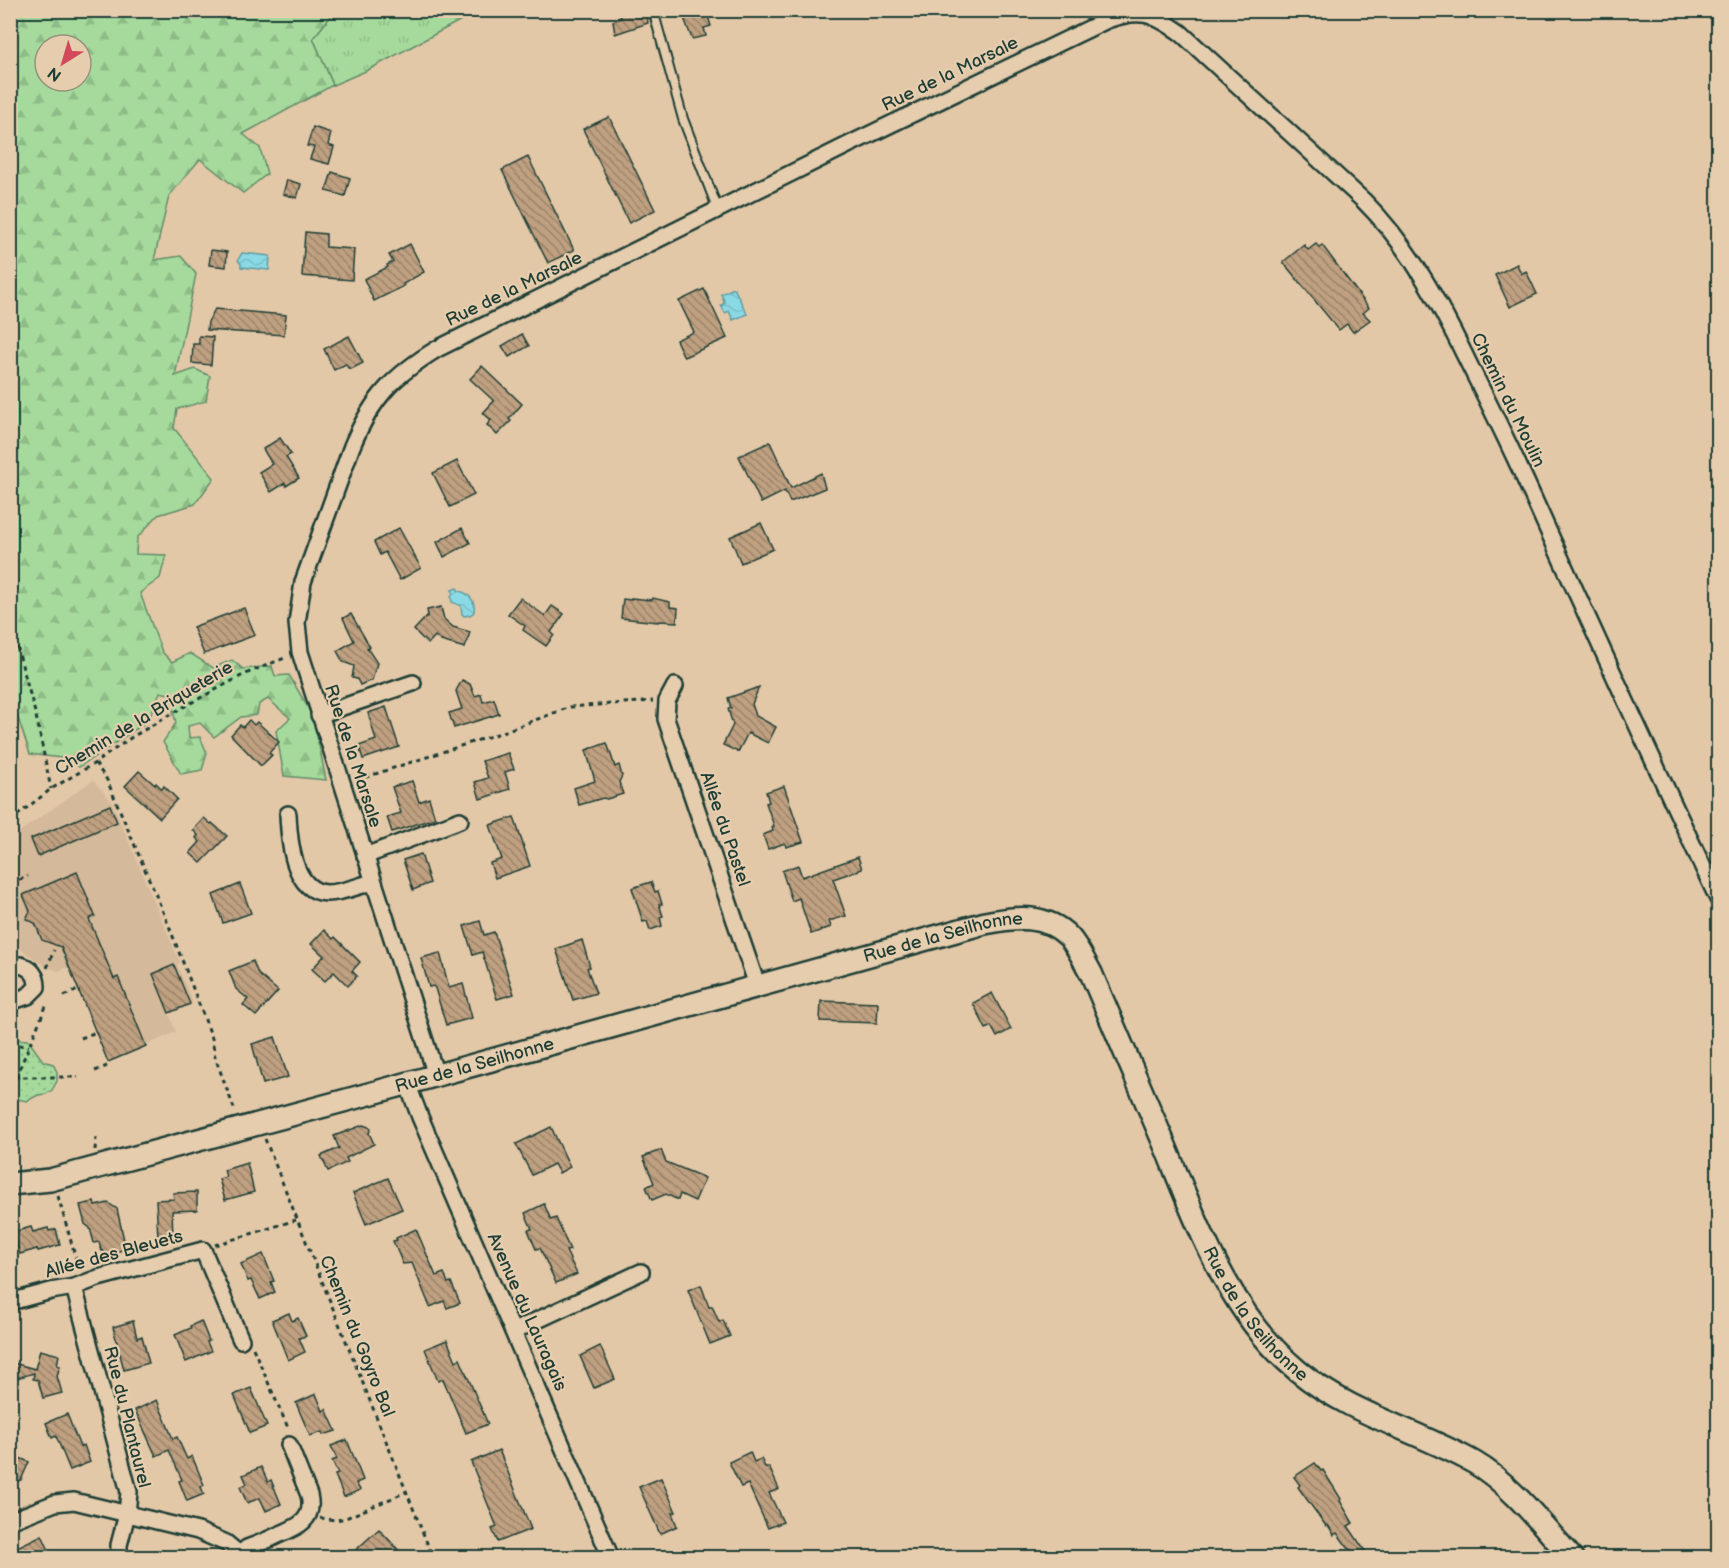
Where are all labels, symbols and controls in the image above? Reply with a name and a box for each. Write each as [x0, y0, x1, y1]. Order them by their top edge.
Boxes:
street label: Rue de la Marsale [878, 32, 1022, 116]
north arrow [33, 33, 93, 93]
text: N [44, 63, 65, 85]
street label: Rue de la Marsale [442, 247, 586, 331]
street label: Chemin du Moulin [1466, 329, 1550, 471]
street label: Chemin de la Briqueterie [51, 656, 237, 779]
street label: Rue de la Marsale [320, 682, 386, 830]
street label: Allée du Pastel [696, 769, 754, 889]
street label: Rue de la Seilhonne [861, 908, 1023, 967]
street label: Rue de la Seilhonne [393, 1033, 557, 1097]
street label: Allée des Bleuets [43, 1225, 185, 1283]
street label: Avenue du Lauragais [483, 1230, 571, 1394]
street label: Rue de la Seilhonne [1199, 1243, 1313, 1386]
street label: Chemin du Goyro Bal [315, 1252, 399, 1420]
street label: Rue du Plantaurel [99, 1344, 155, 1490]

